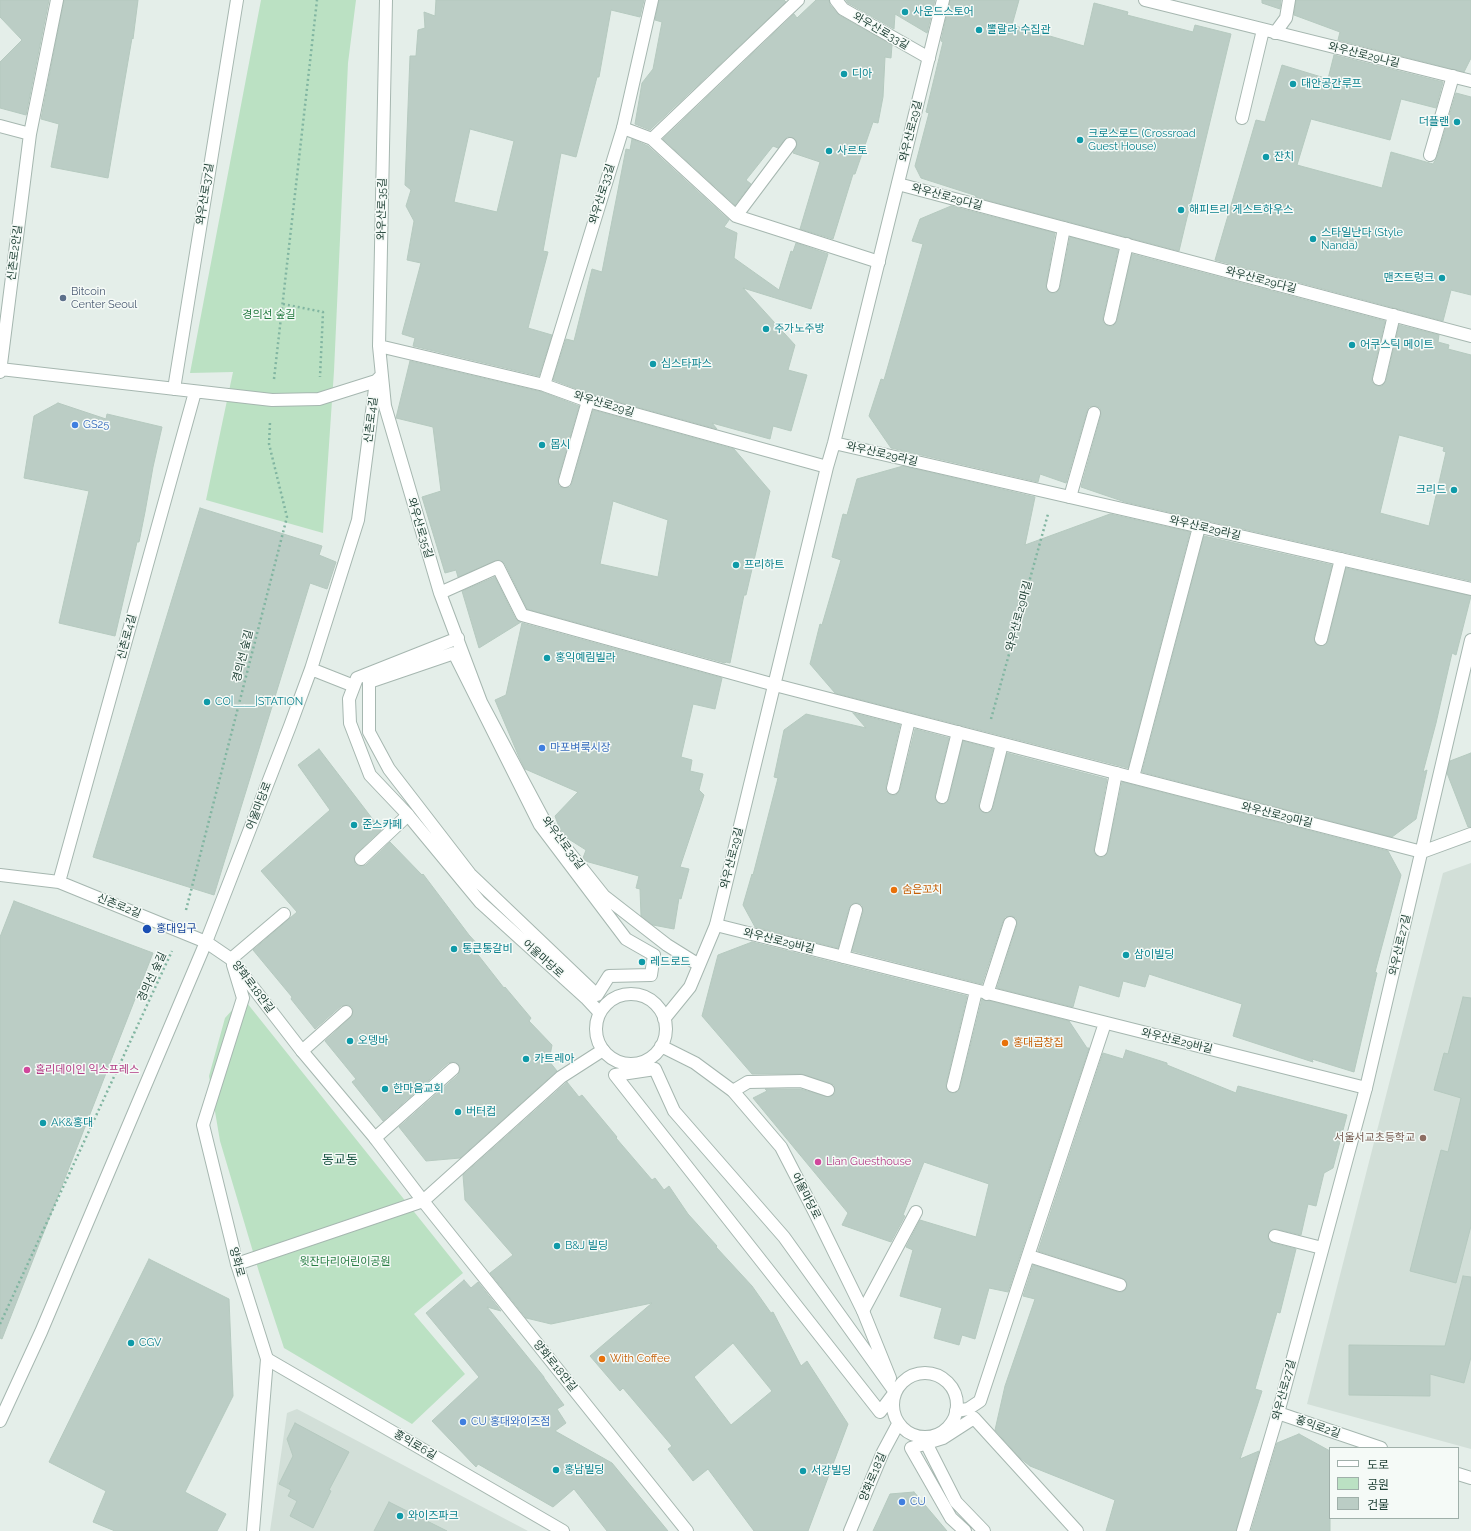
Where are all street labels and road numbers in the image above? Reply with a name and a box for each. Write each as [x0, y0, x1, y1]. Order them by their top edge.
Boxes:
street label: 와우산로33길 [851, 10, 911, 52]
street label: 와우산로29나길 [1327, 40, 1401, 70]
street label: 와우산로29길 [897, 99, 925, 163]
street label: 와우산로37길 [194, 162, 216, 226]
street label: 와우산로33길 [587, 162, 617, 226]
street label: 와우산로35길 [375, 178, 389, 240]
street label: 와우산로29다길 [910, 181, 984, 213]
street label: 신촌로2안길 [5, 224, 25, 282]
street label: 와우산로29다길 [1224, 264, 1298, 296]
street label: 와우산로29길 [572, 389, 636, 419]
street label: 신촌로4길 [362, 396, 380, 444]
street label: 와우산로29라길 [845, 439, 919, 469]
street label: 와우산로35길 [405, 496, 435, 560]
street label: 와우산로29라길 [1168, 513, 1242, 543]
street label: 와우산로29마길 [1003, 579, 1035, 653]
street label: 신촌로4길 [115, 613, 139, 661]
street label: 경의선 숲길 [230, 628, 256, 684]
street label: 어울마당로 [244, 780, 274, 832]
street label: 와우산로29마길 [1240, 800, 1314, 830]
street label: 와우산로35길 [539, 814, 587, 872]
street label: 와우산로29길 [718, 826, 746, 890]
street label: 신촌로2길 [95, 891, 143, 921]
street label: 와우산로27길 [1387, 913, 1413, 977]
street label: 와우산로29바길 [742, 926, 816, 956]
street label: 어울마당로 [520, 937, 566, 981]
street label: 경의선 숲길 [135, 950, 169, 1004]
street label: 양화로18안길 [229, 958, 277, 1016]
street label: 와우산로29바길 [1140, 1026, 1214, 1056]
street label: 어울마당로 [789, 1170, 823, 1222]
street label: 양화로 [227, 1246, 247, 1278]
street label: 양화로18안길 [530, 1338, 580, 1394]
street label: 와우산로27길 [1270, 1358, 1298, 1422]
street label: 홍익로2길 [1294, 1413, 1342, 1441]
street label: 홍익로6길 [391, 1428, 439, 1462]
street label: 양화로18길 [857, 1451, 889, 1503]

